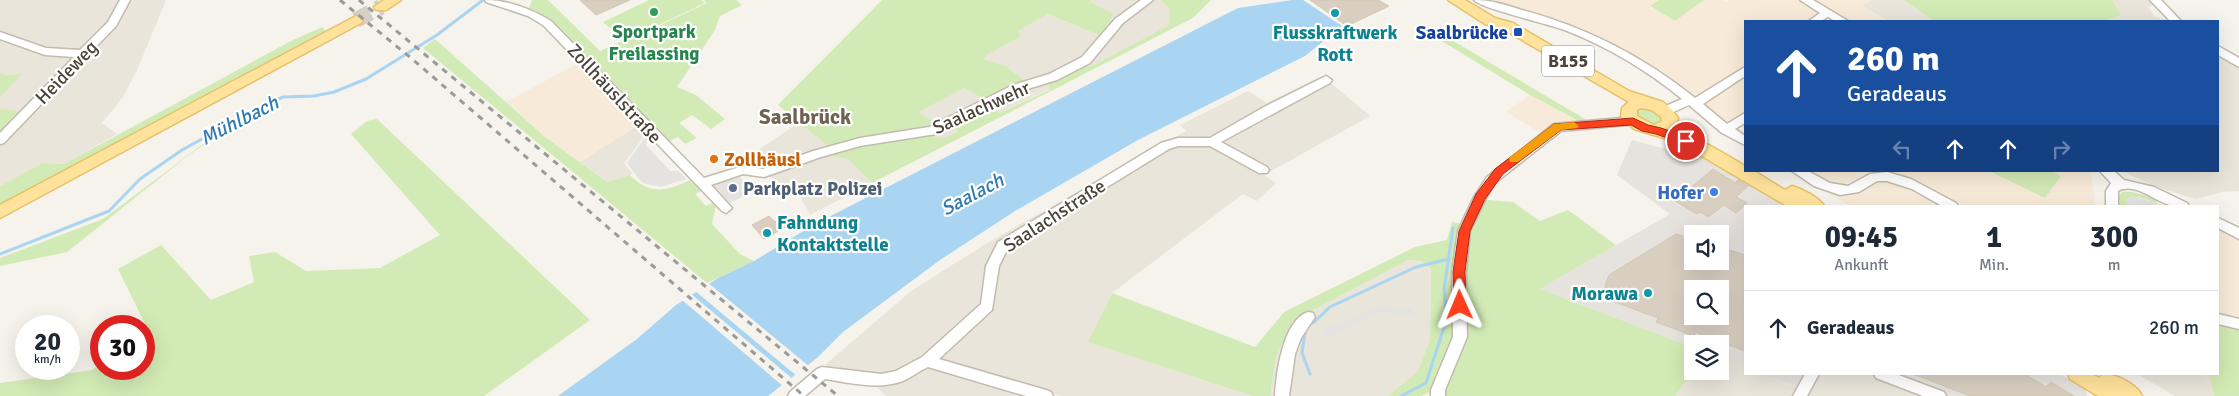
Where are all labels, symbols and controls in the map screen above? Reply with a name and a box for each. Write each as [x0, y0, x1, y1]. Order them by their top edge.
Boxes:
marker: Sportpark Freilassing [648, 6, 660, 18]
marker: Flusskraftwerk Rott [1329, 7, 1341, 19]
place label: Sportpark Freilassing [609, 20, 699, 66]
place label: Flusskraftwerk Rott [1273, 21, 1397, 67]
place label: Saalbrücke [1416, 21, 1508, 45]
marker: Saalbrücke [1512, 26, 1524, 38]
street label: Heideweg [30, 36, 103, 110]
text: 260 m [1847, 37, 1940, 80]
street label: Zollhäuslstraße [562, 39, 667, 149]
icon: ahead [1764, 40, 1829, 105]
road number: B155 [1542, 46, 1594, 76]
street label: Saalachwehr [929, 76, 1034, 140]
text: Geradeaus [1847, 80, 1947, 107]
water label: Mühlbach [196, 90, 284, 151]
district label: Saalbrück [759, 104, 851, 130]
pin [1665, 120, 1707, 162]
icon: arrive [1672, 127, 1700, 155]
icon: left [1888, 135, 1916, 163]
icon: ahead [1941, 135, 1969, 163]
icon: ahead [1994, 135, 2022, 163]
icon: right [2047, 135, 2075, 163]
place label: Zollhäusl [724, 148, 801, 172]
marker: Zollhäusl [708, 153, 720, 165]
water label: Saalach [936, 167, 1009, 221]
street label: Saalachstraße [999, 174, 1110, 258]
place label: Parkplatz Polizei [743, 177, 882, 201]
place label: Hofer [1657, 181, 1704, 205]
marker: Parkplatz Polizei [727, 182, 739, 194]
marker: Hofer [1708, 186, 1720, 198]
place label: Fahndung Kontaktstelle [777, 211, 889, 257]
text: 09:45 [1825, 219, 1898, 256]
text: 1 [1986, 219, 2002, 256]
text: 300 [2090, 219, 2138, 256]
map controls [1684, 225, 1729, 380]
button: sound [1684, 225, 1729, 270]
marker: Fahndung Kontaktstelle [761, 227, 773, 239]
text: Ankunft [1834, 255, 1889, 275]
text: Min. [1979, 255, 2009, 275]
text: m [2108, 255, 2120, 275]
position arrow [1433, 278, 1485, 330]
button: search [1684, 280, 1729, 325]
place label: Morawa [1571, 282, 1638, 306]
marker: Morawa [1642, 287, 1654, 299]
icon: ahead [1764, 314, 1792, 342]
speed limit sign: 30 [90, 315, 155, 380]
text: Geradeaus [1807, 316, 1894, 340]
text: 260 m [2149, 316, 2199, 340]
text: 20 [34, 326, 61, 357]
button: layers [1684, 335, 1729, 380]
text: km/h [34, 352, 61, 367]

